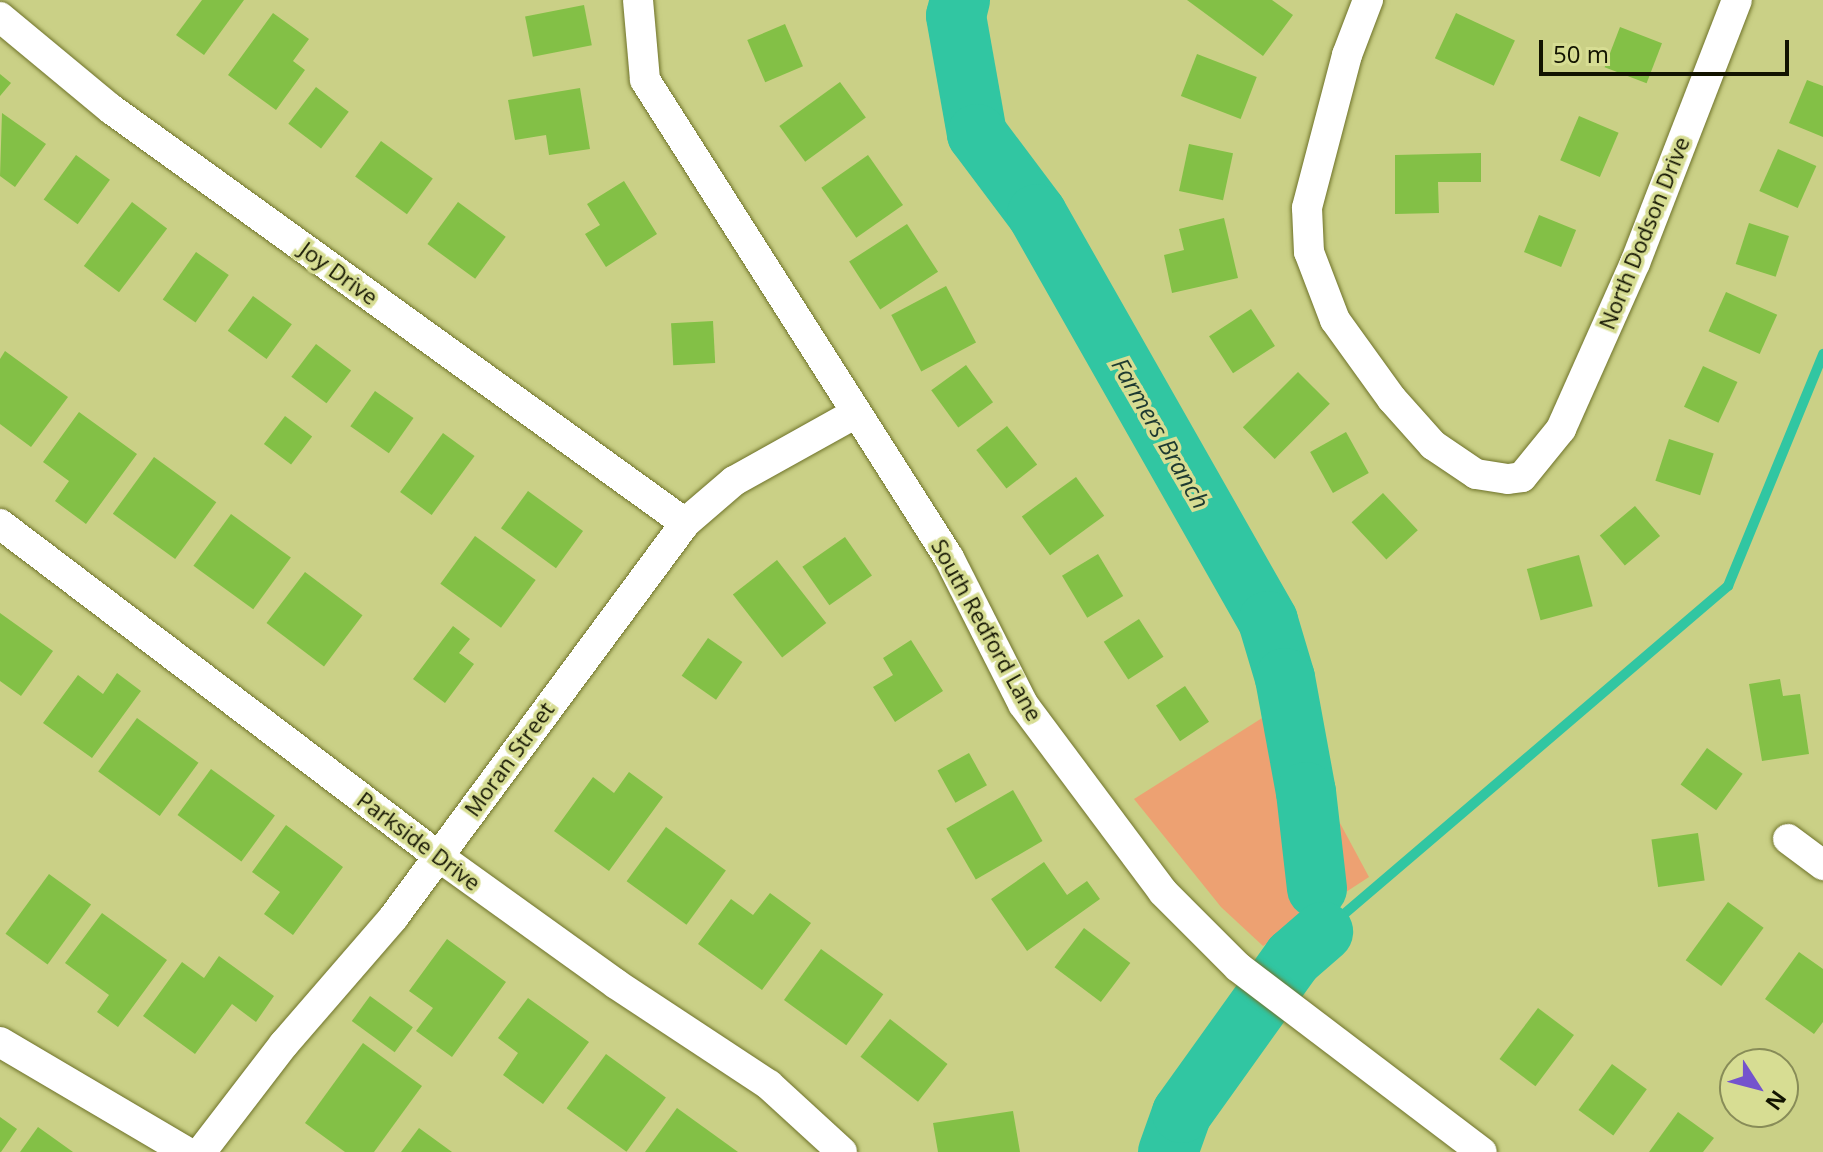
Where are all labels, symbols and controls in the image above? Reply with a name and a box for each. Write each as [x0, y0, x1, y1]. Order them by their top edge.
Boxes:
scale bar [1543, 24, 1793, 74]
text: 50 m [1553, 37, 1609, 70]
street label: North Dodson Drive [1593, 133, 1695, 333]
street label: Joy Drive [295, 236, 383, 310]
water label: Farmers Branch [1106, 352, 1216, 514]
street label: South Redford Lane [926, 535, 1048, 725]
street label: Moran Street [459, 697, 559, 821]
street label: Parkside Drive [352, 786, 486, 896]
north arrow [1719, 1048, 1799, 1128]
text: N [1759, 1085, 1794, 1117]

